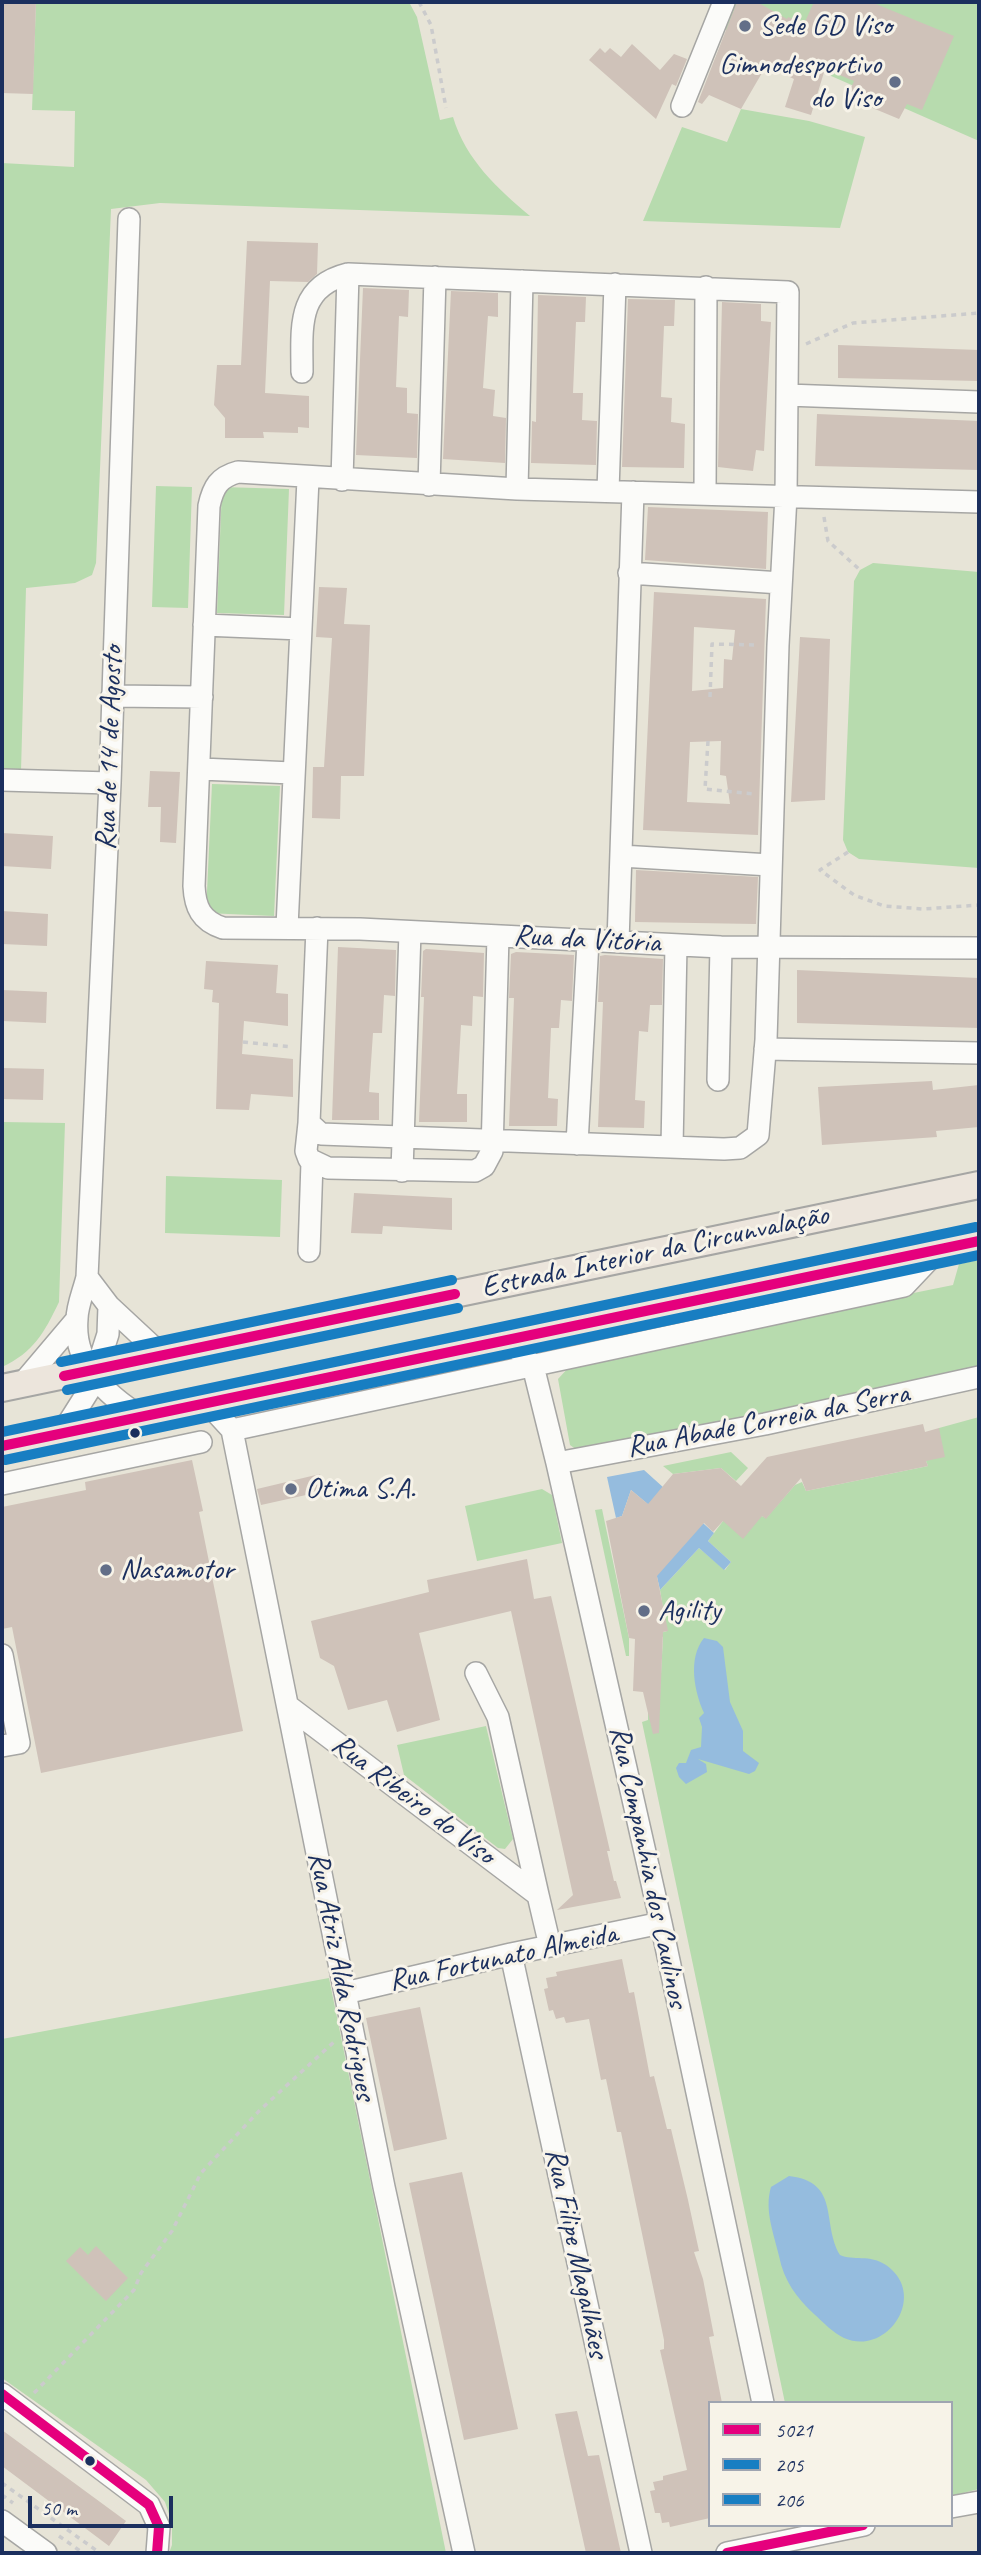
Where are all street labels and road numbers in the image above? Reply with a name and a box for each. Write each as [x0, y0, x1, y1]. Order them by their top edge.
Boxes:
street label: Rua de 14 de Agosto [88, 645, 132, 851]
street label: Rua da Vitória [513, 918, 661, 962]
street label: Estrada Interior da Circunvalação [478, 1198, 832, 1306]
street label: Rua Abade Correia da Serra [624, 1376, 912, 1466]
street label: Rua Companhia dos Caulinos [601, 1723, 695, 2011]
street label: Rua Ribeiro do Viso [324, 1727, 502, 1873]
street label: Rua Atriz Alda Rodrigues [299, 1849, 383, 2103]
street label: Rua Fortunato Almeida [386, 1916, 620, 2000]
street label: Rua Filipe Magalhães [536, 2145, 616, 2361]

